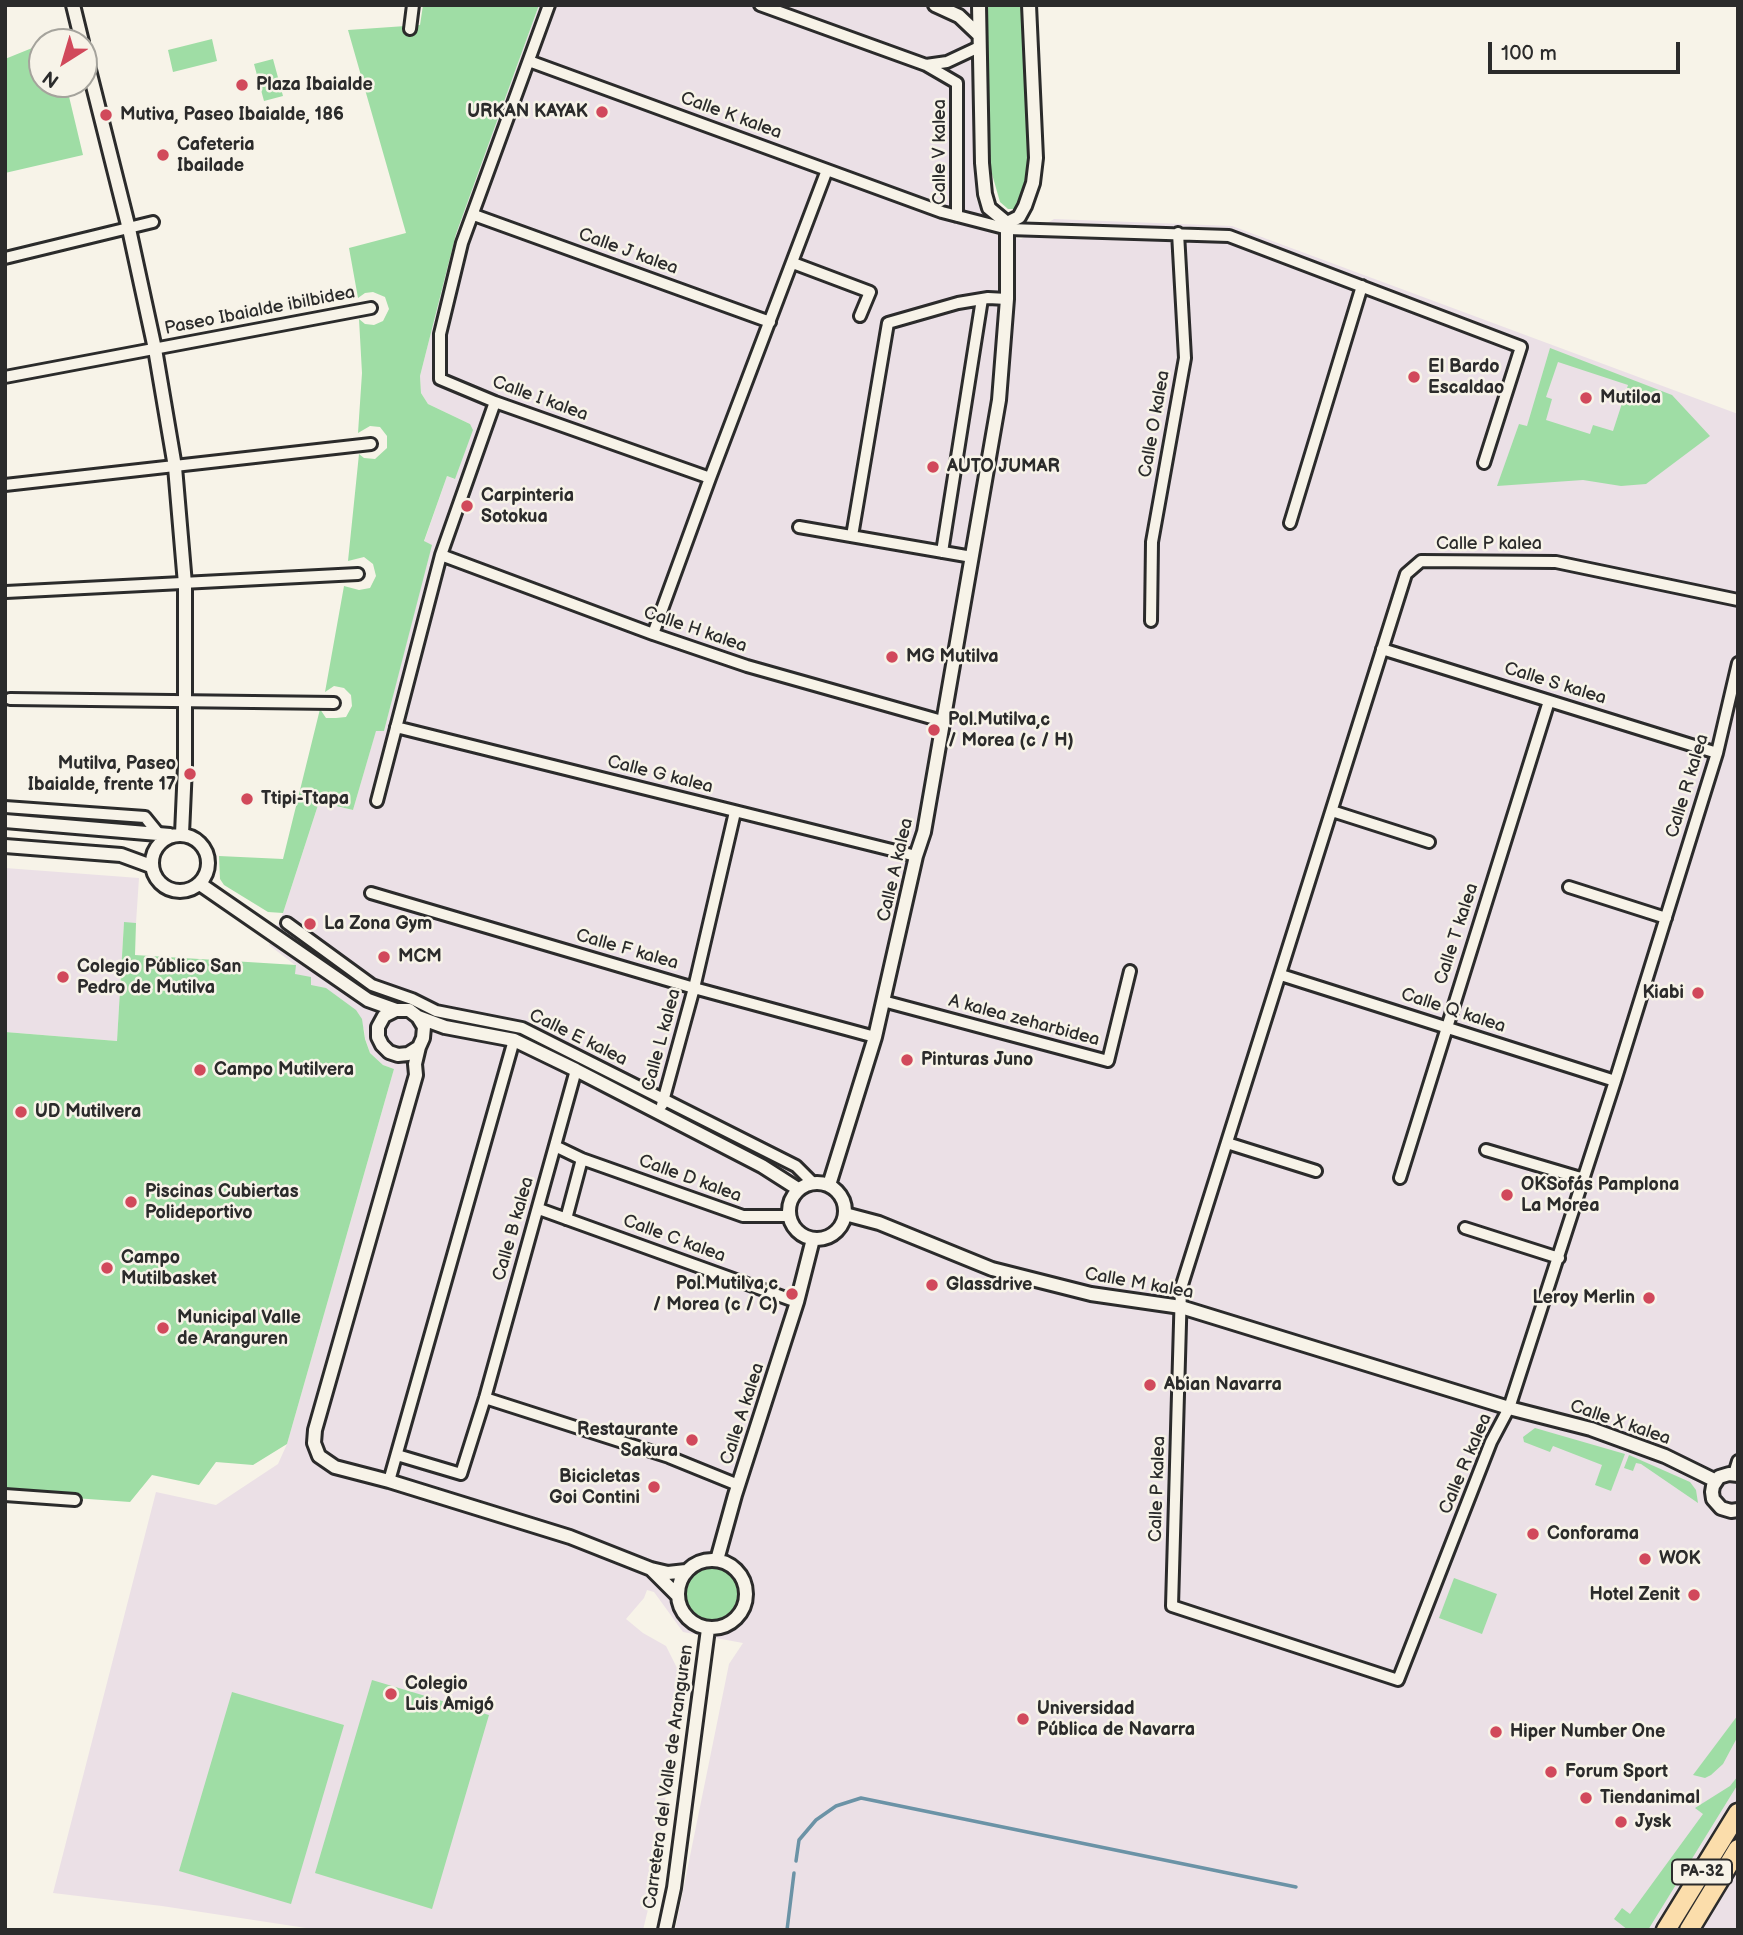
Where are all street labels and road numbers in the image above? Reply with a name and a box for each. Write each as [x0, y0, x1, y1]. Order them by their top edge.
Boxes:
street label: Calle K kalea [677, 88, 785, 144]
street label: Calle V kalea [929, 99, 951, 205]
street label: Calle J kalea [575, 224, 681, 280]
street label: Paseo Ibaialde ibilbidea [163, 282, 357, 340]
street label: Calle O kalea [1135, 369, 1175, 479]
street label: Calle I kalea [489, 372, 591, 426]
street label: Calle P kalea [1436, 533, 1542, 555]
street label: Calle H kalea [640, 602, 750, 658]
street label: Calle S kalea [1501, 658, 1609, 710]
street label: Calle R kalea [1662, 731, 1714, 841]
street label: Calle G kalea [605, 751, 715, 799]
street label: Calle A kalea [874, 816, 918, 924]
street label: Calle T kalea [1430, 880, 1484, 988]
street label: Calle F kalea [573, 925, 681, 975]
street label: Calle Q kalea [1398, 984, 1508, 1038]
street label: Calle L kalea [638, 986, 686, 1094]
street label: A kalea zeharbidea [946, 990, 1102, 1052]
street label: Calle E kalea [525, 1005, 631, 1071]
street label: Calle D kalea [636, 1150, 744, 1208]
street label: Calle B kalea [489, 1175, 539, 1283]
street label: Calle C kalea [620, 1210, 728, 1268]
street label: Calle M kalea [1083, 1264, 1195, 1304]
street label: Calle A kalea [716, 1360, 770, 1468]
street label: Calle X kalea [1567, 1396, 1673, 1450]
street label: Calle R kalea [1435, 1410, 1497, 1518]
street label: Calle P kalea [1145, 1436, 1171, 1542]
street label: Carretera del Valle de Aranguren [640, 1643, 698, 1911]
road number: PA-32 [1672, 1860, 1732, 1884]

